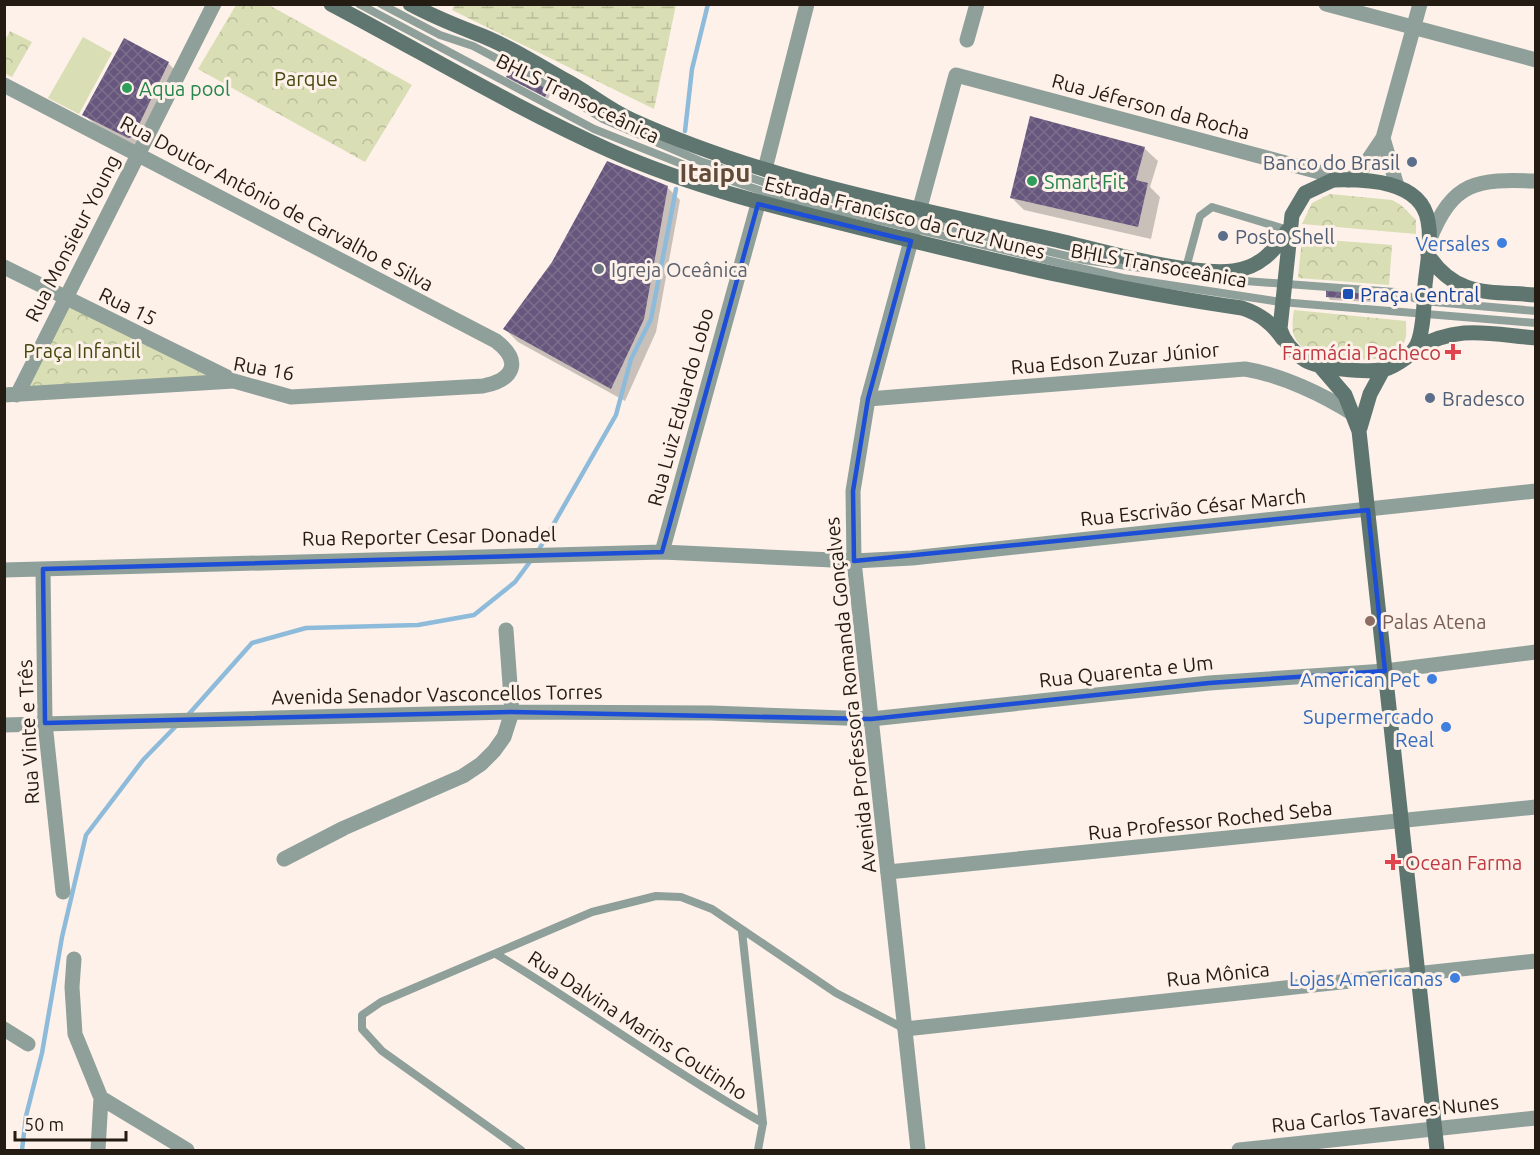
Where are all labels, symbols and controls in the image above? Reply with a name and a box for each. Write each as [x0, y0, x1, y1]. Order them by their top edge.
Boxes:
street label: BHLS Transoceânica [493, 49, 663, 147]
park label: Parque [274, 67, 338, 90]
street label: Rua Jéferson da Rocha [1050, 69, 1252, 143]
place label: Aqua pool [139, 77, 230, 100]
marker: Aqua pool [120, 81, 134, 95]
street label: Rua Doutor Antônio de Carvalho e Silva [117, 110, 437, 296]
street label: Rua Monsieur Young [20, 151, 124, 325]
place label: Banco do Brasil [1263, 151, 1400, 174]
marker: Banco do Brasil [1405, 155, 1419, 169]
district label: Itaipu [680, 158, 750, 187]
place label: Smart Fit [1044, 170, 1125, 193]
street label: Estrada Francisco da Cruz Nunes [762, 171, 1048, 263]
marker: Smart Fit [1025, 174, 1039, 188]
place label: Posto Shell [1235, 225, 1335, 248]
marker: Posto Shell [1216, 229, 1230, 243]
place label: Versales [1415, 232, 1490, 255]
marker: Versales [1495, 236, 1509, 250]
street label: BHLS Transoceânica [1069, 238, 1249, 292]
place label: Igreja Oceânica [611, 258, 748, 281]
marker: Igreja Oceânica [592, 262, 606, 276]
street label: Rua 15 [95, 282, 161, 330]
place label: Praça Central [1360, 283, 1480, 306]
marker: Praça Central [1341, 287, 1355, 301]
street label: Rua Luiz Eduardo Lobo [642, 305, 718, 509]
street label: Rua Edson Zuzar Júnior [1010, 337, 1220, 379]
park label: Praça Infantil [23, 339, 141, 362]
place label: Farmácia Pacheco [1282, 341, 1441, 364]
marker: Farmácia Pacheco [1446, 345, 1460, 359]
street label: Rua 16 [232, 351, 296, 385]
place label: Bradesco [1442, 387, 1525, 410]
marker: Bradesco [1423, 391, 1437, 405]
street label: Rua Escrivão César March [1079, 484, 1307, 530]
street label: Avenida Professora Romanda Gonçalves [820, 516, 880, 874]
street label: Rua Reporter Cesar Donadel [302, 522, 556, 550]
place label: Palas Atena [1382, 610, 1486, 633]
marker: Palas Atena [1363, 614, 1377, 628]
street label: Rua Quarenta e Um [1038, 650, 1214, 692]
street label: Rua Vinte e Três [13, 659, 43, 805]
place label: American Pet [1300, 668, 1420, 691]
marker: American Pet [1425, 672, 1439, 686]
street label: Avenida Senador Vasconcellos Torres [271, 680, 603, 708]
place label: Supermercado Real [1303, 705, 1434, 751]
marker: Supermercado Real [1439, 720, 1453, 734]
street label: Rua Professor Roched Seba [1087, 796, 1333, 844]
place label: Ocean Farma [1405, 851, 1522, 874]
marker: Ocean Farma [1386, 855, 1400, 869]
street label: Rua Dalvina Marins Coutinho [524, 945, 752, 1105]
street label: Rua Mônica [1165, 957, 1271, 991]
place label: Lojas Americanas [1289, 967, 1443, 990]
marker: Lojas Americanas [1448, 971, 1462, 985]
street label: Rua Carlos Tavares Nunes [1270, 1090, 1500, 1136]
scale bar [15, 1104, 126, 1142]
text: 50 m [24, 1114, 64, 1134]

